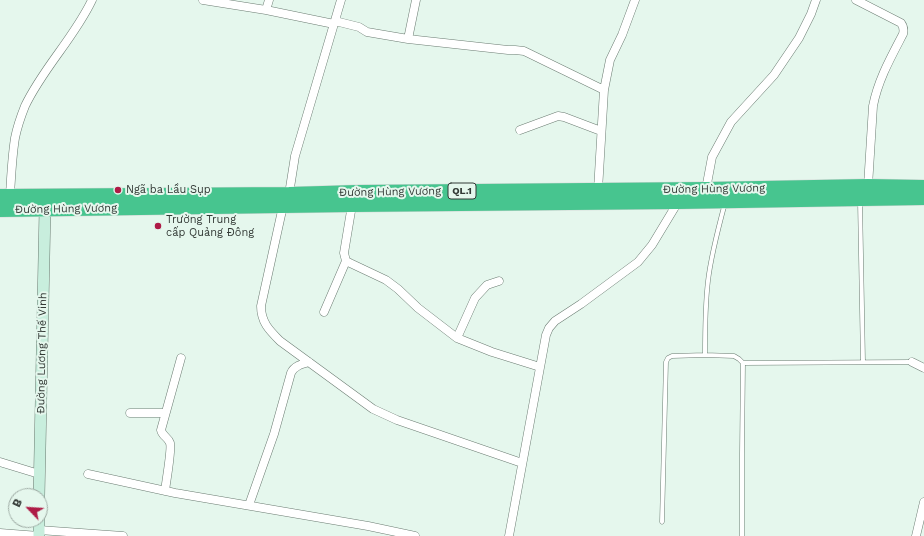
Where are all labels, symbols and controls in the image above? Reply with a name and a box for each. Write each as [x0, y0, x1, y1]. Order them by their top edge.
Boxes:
street label: Đường Hùng Vương [663, 182, 765, 196]
place label: Ngã ba Lầu Sụp [126, 183, 211, 197]
road number: QL.1 [448, 183, 476, 199]
marker: Ngã ba Lầu Sụp [113, 185, 123, 195]
street label: Đường Hùng Vương [339, 185, 441, 199]
street label: Đường Hùng Vương [15, 202, 117, 216]
place label: Trường Trung cấp Quảng Đông [166, 213, 254, 239]
marker: Trường Trung cấp Quảng Đông [153, 221, 163, 231]
street label: Đường Lương Thế Vinh [34, 292, 50, 414]
north arrow [8, 488, 48, 528]
text: B [10, 497, 25, 509]

